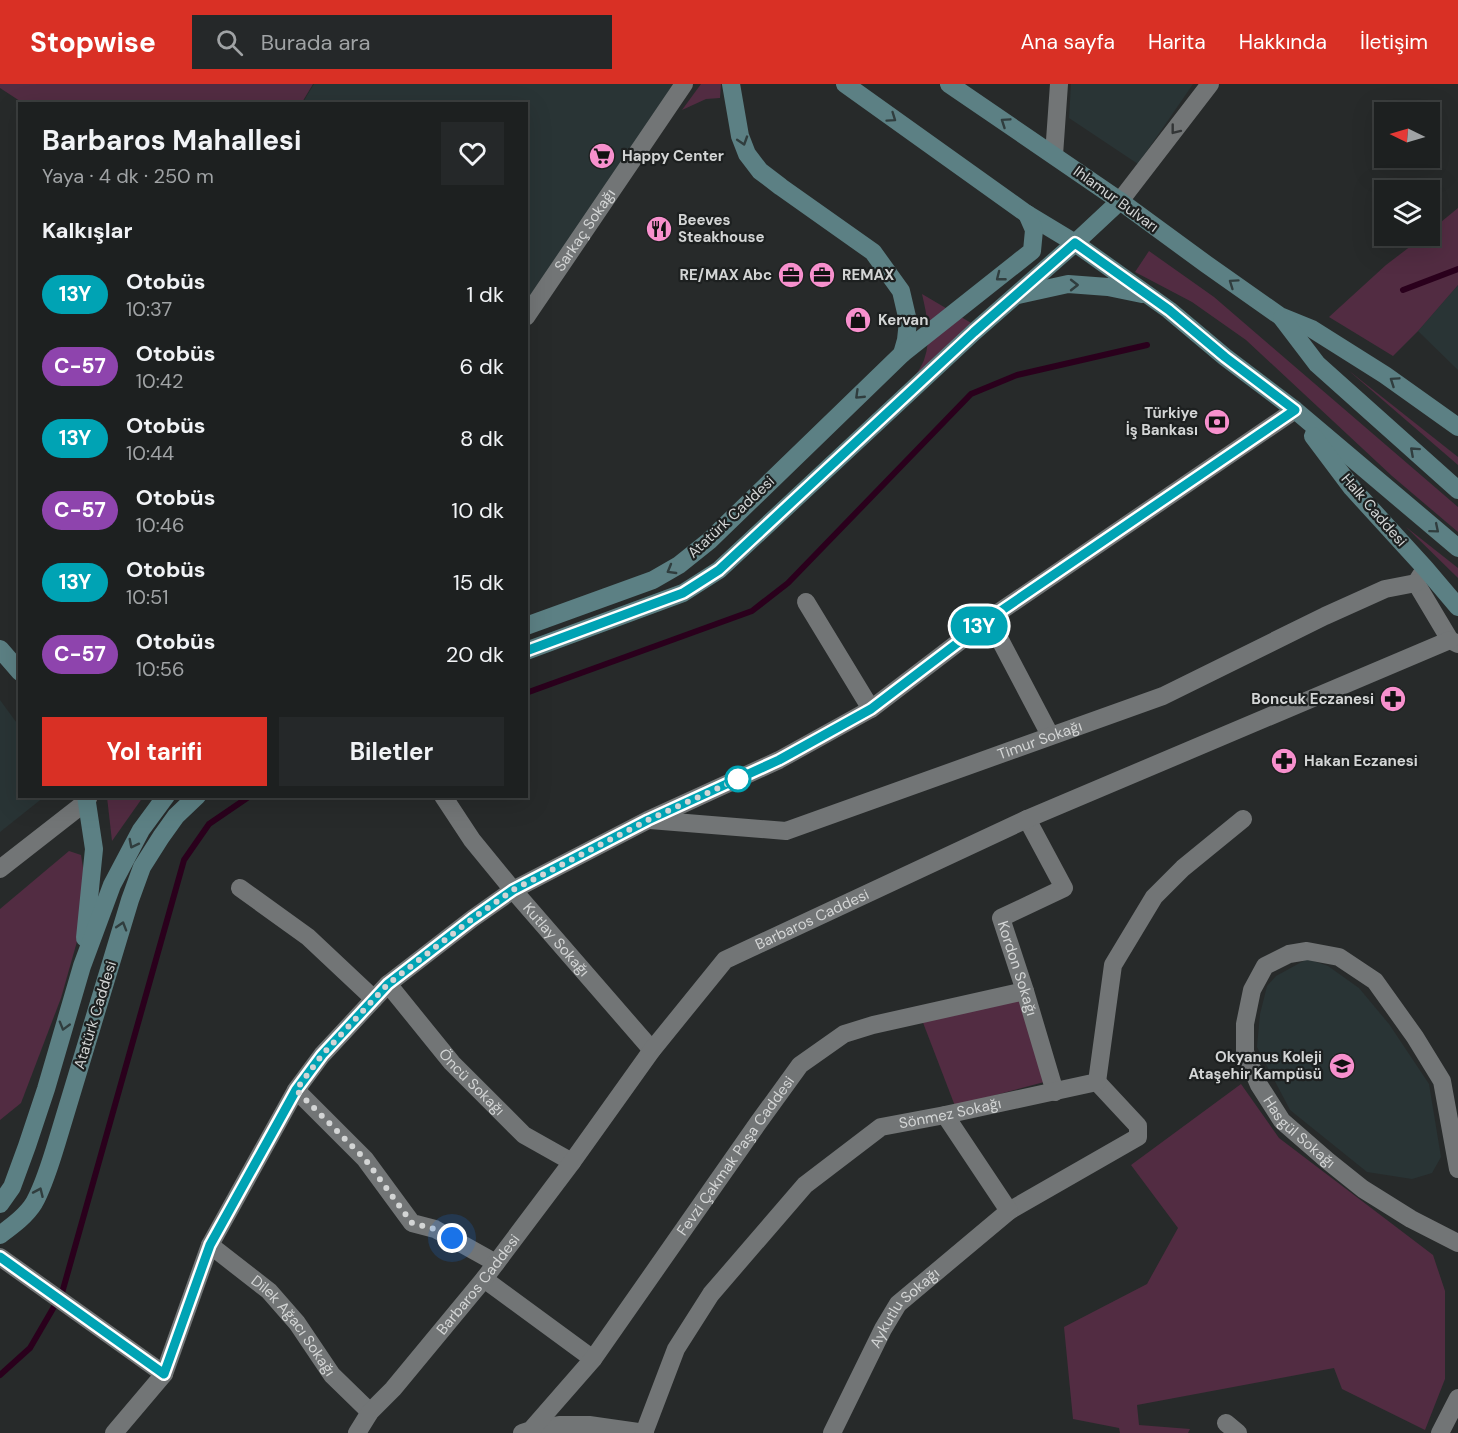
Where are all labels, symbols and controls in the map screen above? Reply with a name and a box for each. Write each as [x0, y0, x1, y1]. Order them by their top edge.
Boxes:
search box [192, 15, 612, 69]
text: Stopwise [30, 24, 156, 61]
icon: search [213, 26, 246, 59]
text: Burada ara [261, 28, 370, 57]
text: Ana sayfa [1020, 28, 1115, 56]
text: Harita [1148, 28, 1206, 56]
text: Hakkında [1239, 28, 1327, 56]
text: İletişim [1360, 28, 1428, 56]
north arrow [1374, 102, 1440, 168]
map controls [1374, 102, 1440, 246]
one-way arrow [886, 111, 897, 122]
one-way arrow [1001, 118, 1012, 129]
text: Barbaros Mahallesi [42, 122, 301, 159]
button: heart [441, 122, 504, 185]
one-way arrow [1171, 124, 1182, 135]
one-way arrow [735, 135, 748, 146]
supermarket icon: Happy Center [587, 141, 617, 171]
place label: Happy Center [622, 146, 724, 166]
street label: Ihlamur Bulvarı [1069, 161, 1163, 237]
text: Yaya · 4 dk · 250 m [42, 163, 214, 189]
button: layers [1374, 180, 1440, 246]
street label: Sarkaç Sokağı [550, 185, 620, 275]
place label: Beeves Steakhouse [678, 210, 765, 247]
restaurant icon: Beeves Steakhouse [644, 214, 674, 244]
text: Kalkışlar [42, 216, 132, 245]
office icon: RE/MAX Abc [776, 260, 806, 290]
office icon: REMAX [807, 260, 837, 290]
place label: RE/MAX Abc [680, 265, 772, 285]
place label: REMAX [842, 265, 894, 285]
text: Otobüs [126, 267, 206, 296]
one-way arrow [995, 269, 1006, 280]
one-way arrow [1070, 279, 1079, 291]
one-way arrow [1228, 279, 1239, 290]
text: 13Y [59, 280, 91, 308]
text: 1 dk [466, 280, 504, 309]
text: 10:37 [126, 296, 172, 322]
shop icon: Kervan [843, 305, 873, 335]
place label: Kervan [878, 310, 928, 330]
text: Otobüs [136, 339, 215, 368]
text: C-57 [54, 352, 106, 380]
text: 6 dk [459, 352, 504, 381]
text: 10:42 [136, 368, 183, 394]
one-way arrow [1389, 377, 1400, 388]
one-way arrow [856, 387, 867, 398]
place label: Türkiye İş Bankası [1126, 403, 1198, 440]
bank icon: Türkiye İş Bankası [1202, 407, 1232, 437]
text: Otobüs [126, 411, 206, 440]
text: 13Y [59, 424, 91, 452]
text: 8 dk [460, 424, 504, 453]
text: 10:44 [126, 440, 174, 466]
one-way arrow [1411, 447, 1421, 458]
street label: Halk Caddesi [1337, 469, 1411, 551]
street label: Atatürk Caddesi [683, 472, 779, 562]
text: Otobüs [136, 483, 215, 512]
text: C-57 [54, 496, 106, 524]
text: 10 dk [451, 496, 504, 525]
text: 10:46 [136, 512, 184, 538]
one-way arrow [1428, 522, 1439, 533]
text: Otobüs [126, 555, 206, 584]
one-way arrow [667, 563, 677, 574]
text: 13Y [59, 568, 91, 596]
text: 15 dk [453, 568, 504, 597]
text: 10:51 [126, 584, 168, 610]
line badge: 13Y [944, 606, 1014, 646]
text: 13Y [963, 612, 995, 640]
text: Otobüs [136, 627, 215, 656]
text: C-57 [54, 640, 106, 668]
text: 20 dk [446, 640, 504, 669]
text: 10:56 [136, 656, 185, 682]
pharmacy icon: Boncuk Eczanesi [1378, 684, 1408, 714]
place label: Boncuk Eczanesi [1251, 689, 1374, 709]
street label: Timur Sokağı [995, 716, 1085, 764]
button: Yol tarifi [42, 717, 267, 786]
button: Biletler [279, 717, 504, 786]
pharmacy icon: Hakan Eczanesi [1269, 746, 1299, 776]
place label: Hakan Eczanesi [1304, 751, 1418, 771]
unlabelled marker [725, 766, 751, 792]
one-way arrow [129, 838, 140, 849]
street label: Barbaros Caddesi [752, 884, 872, 954]
street label: Kutlay Sokağı [518, 898, 594, 981]
street label: Kordon Sokağı [993, 918, 1042, 1018]
one-way arrow [115, 921, 127, 932]
street label: Atatürk Caddesi [69, 959, 121, 1071]
one-way arrow [59, 1021, 72, 1031]
street label: Öncü Sokağı [434, 1044, 509, 1120]
place label: Okyanus Koleji Ataşehir Kampüsü [1188, 1047, 1322, 1084]
school or university icon: Okyanus Koleji Ataşehir Kampüsü [1327, 1051, 1357, 1081]
street label: Fevzi Çakmak Paşa Caddesi [672, 1072, 799, 1240]
street label: Hasgül Sokağı [1258, 1092, 1339, 1173]
street label: Sönmez Sokağı [897, 1093, 1003, 1133]
one-way arrow [31, 1188, 43, 1199]
your location [437, 1223, 467, 1253]
street label: Barbaros Caddesi [432, 1230, 524, 1339]
street label: Aykutlu Sokağı [865, 1263, 944, 1351]
street label: Dilek Ağacı Sokağı [247, 1271, 340, 1380]

